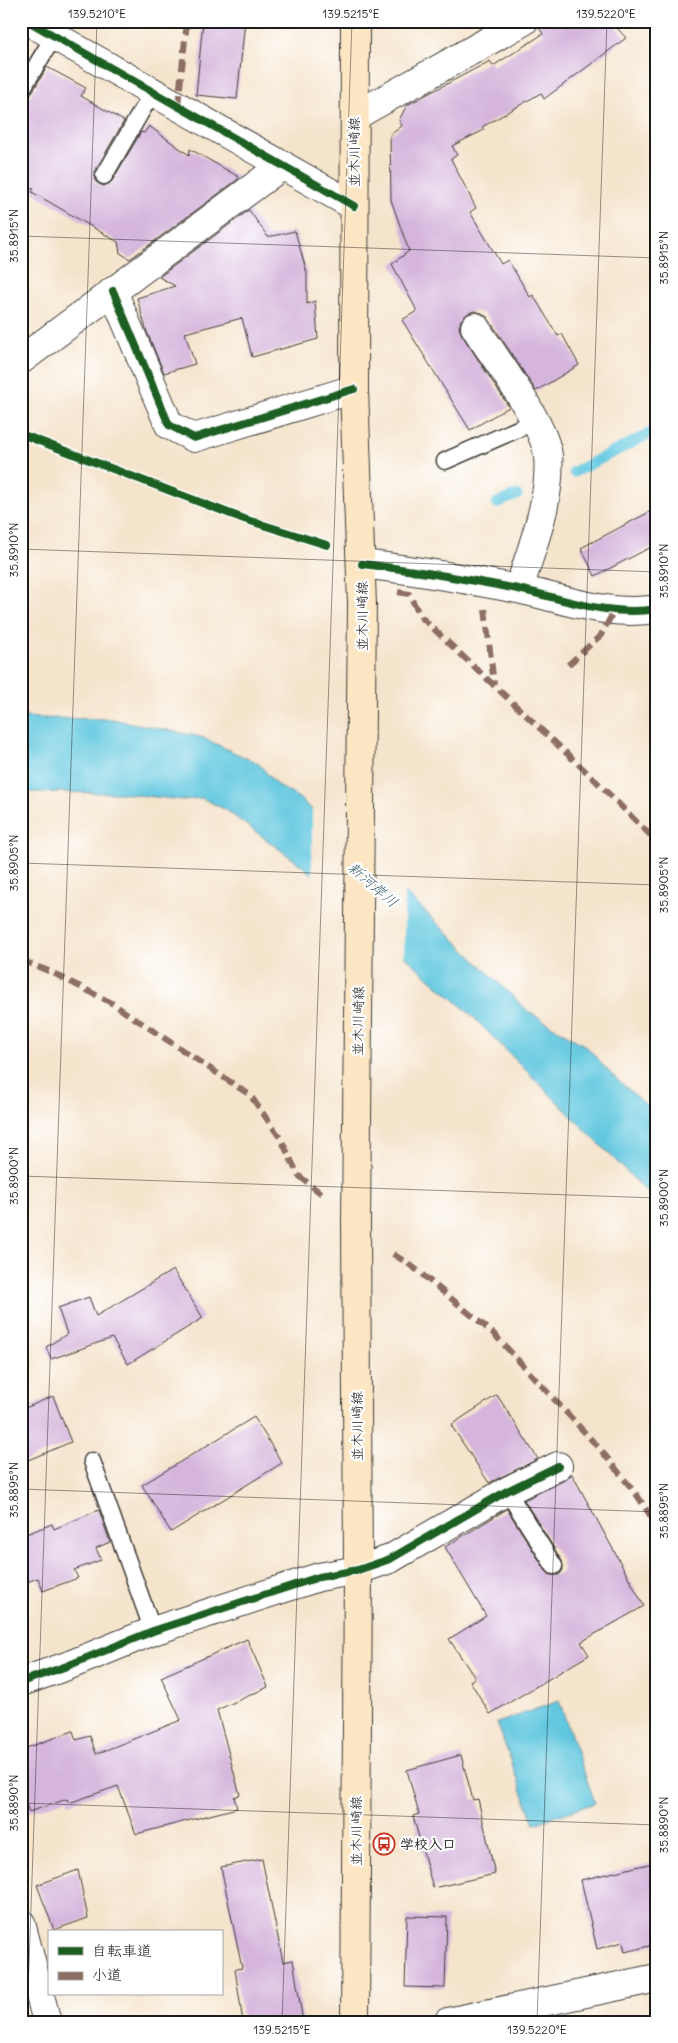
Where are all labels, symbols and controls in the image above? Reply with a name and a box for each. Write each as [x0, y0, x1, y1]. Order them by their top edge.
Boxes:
text: 139.5210°E [68, 6, 126, 21]
text: 139.5215°E [323, 6, 379, 21]
text: 139.5220°E [576, 6, 636, 21]
street label: 並木川崎線 [345, 117, 363, 187]
text: 35.8915°N [6, 209, 21, 263]
text: 35.8915°N [656, 231, 671, 285]
text: 35.8910°N [6, 523, 21, 577]
text: 35.8910°N [656, 544, 671, 598]
street label: 並木川崎線 [353, 581, 371, 651]
text: 35.8905°N [6, 834, 21, 892]
text: 35.8905°N [656, 856, 671, 914]
water label: 新河岸川 [344, 858, 402, 911]
street label: 並木川崎線 [348, 986, 368, 1056]
text: 35.8900°N [6, 1147, 21, 1205]
text: 35.8900°N [656, 1169, 671, 1227]
street label: 並木川崎線 [348, 1391, 366, 1461]
text: 35.8895°N [6, 1462, 21, 1518]
text: 35.8895°N [656, 1483, 671, 1539]
text: 35.8890°N [6, 1774, 21, 1832]
street label: 並木川崎線 [347, 1796, 365, 1866]
text: 35.8890°N [656, 1796, 671, 1854]
bus stop icon: 学校入口 [372, 1832, 396, 1856]
place label: 学校入口 [400, 1835, 456, 1853]
legend [48, 1930, 222, 1996]
text: 自転車道 [92, 1941, 152, 1960]
text: 小道 [92, 1965, 122, 1984]
text: 139.5215°E [254, 2022, 310, 2037]
text: 139.5220°E [507, 2022, 567, 2037]

